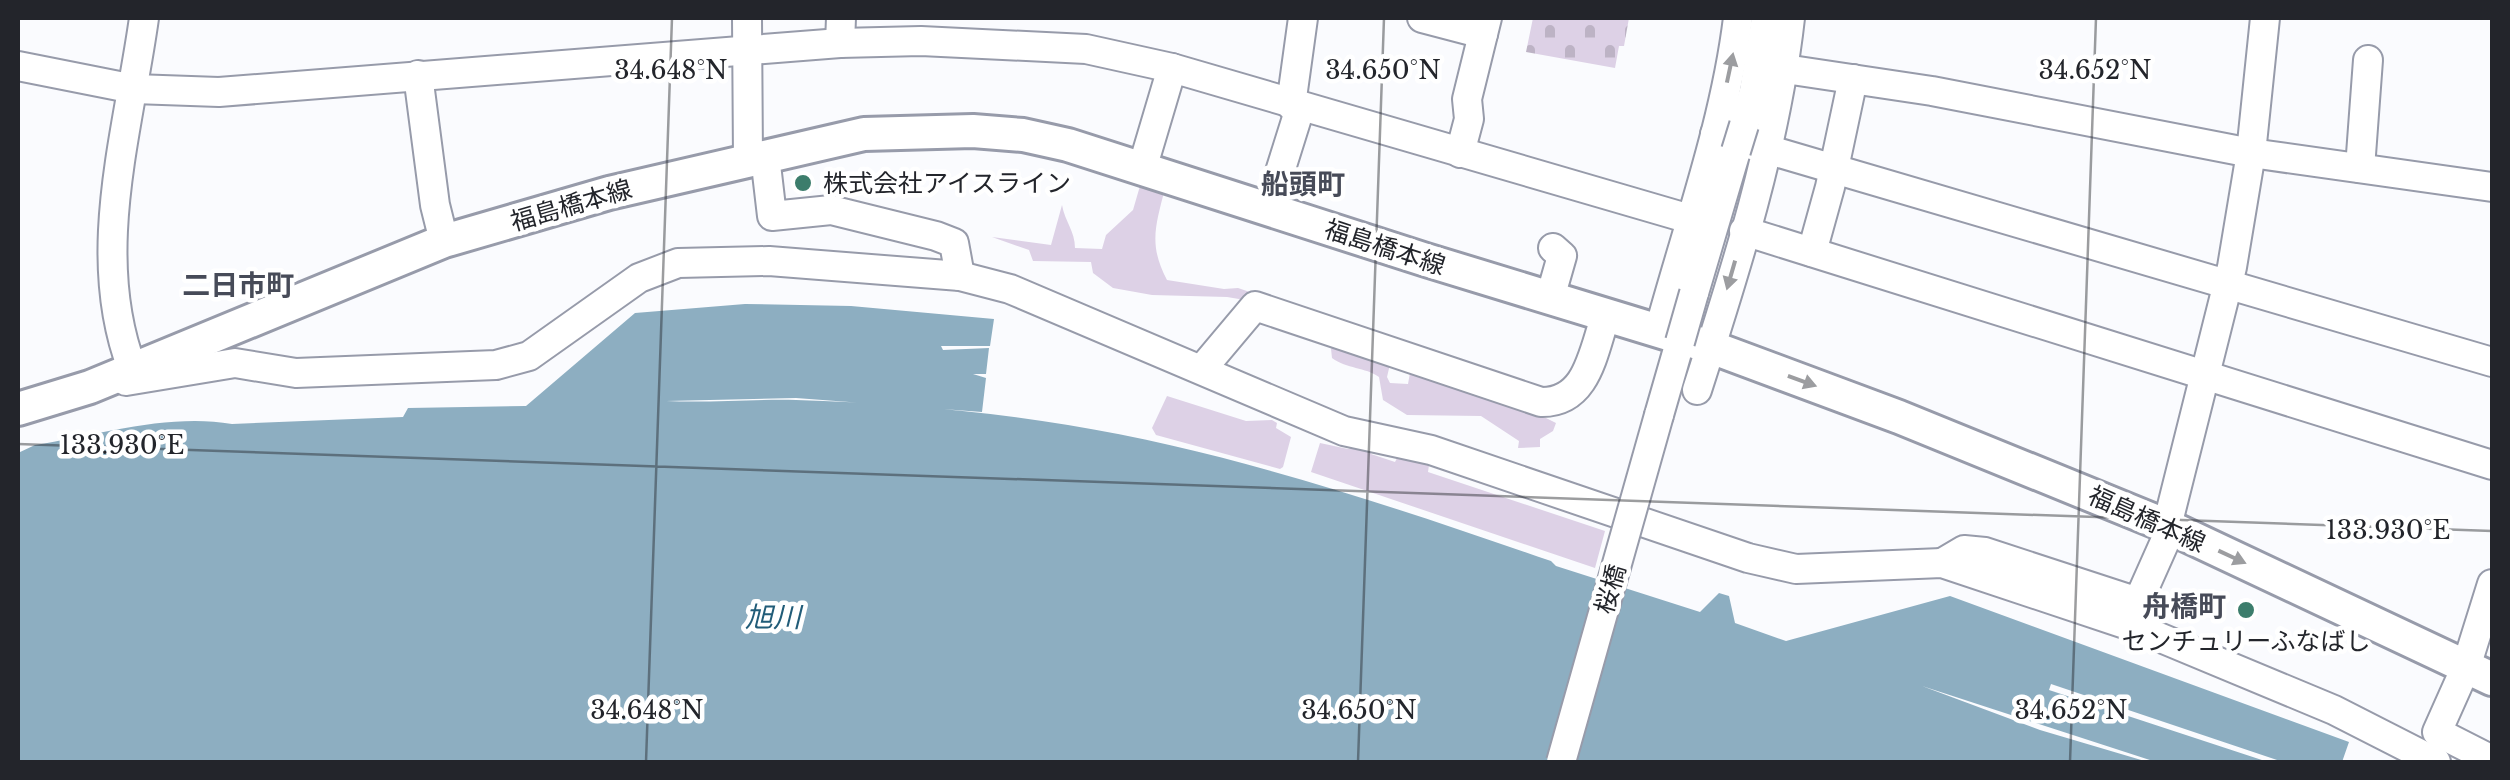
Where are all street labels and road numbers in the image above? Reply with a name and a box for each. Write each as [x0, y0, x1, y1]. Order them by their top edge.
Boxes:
street label: 福島橋本線 [507, 173, 635, 238]
street label: 福島橋本線 [1321, 213, 1449, 282]
street label: 福島橋本線 [2083, 480, 2210, 559]
street label: 桜橋 [1589, 561, 1632, 617]

